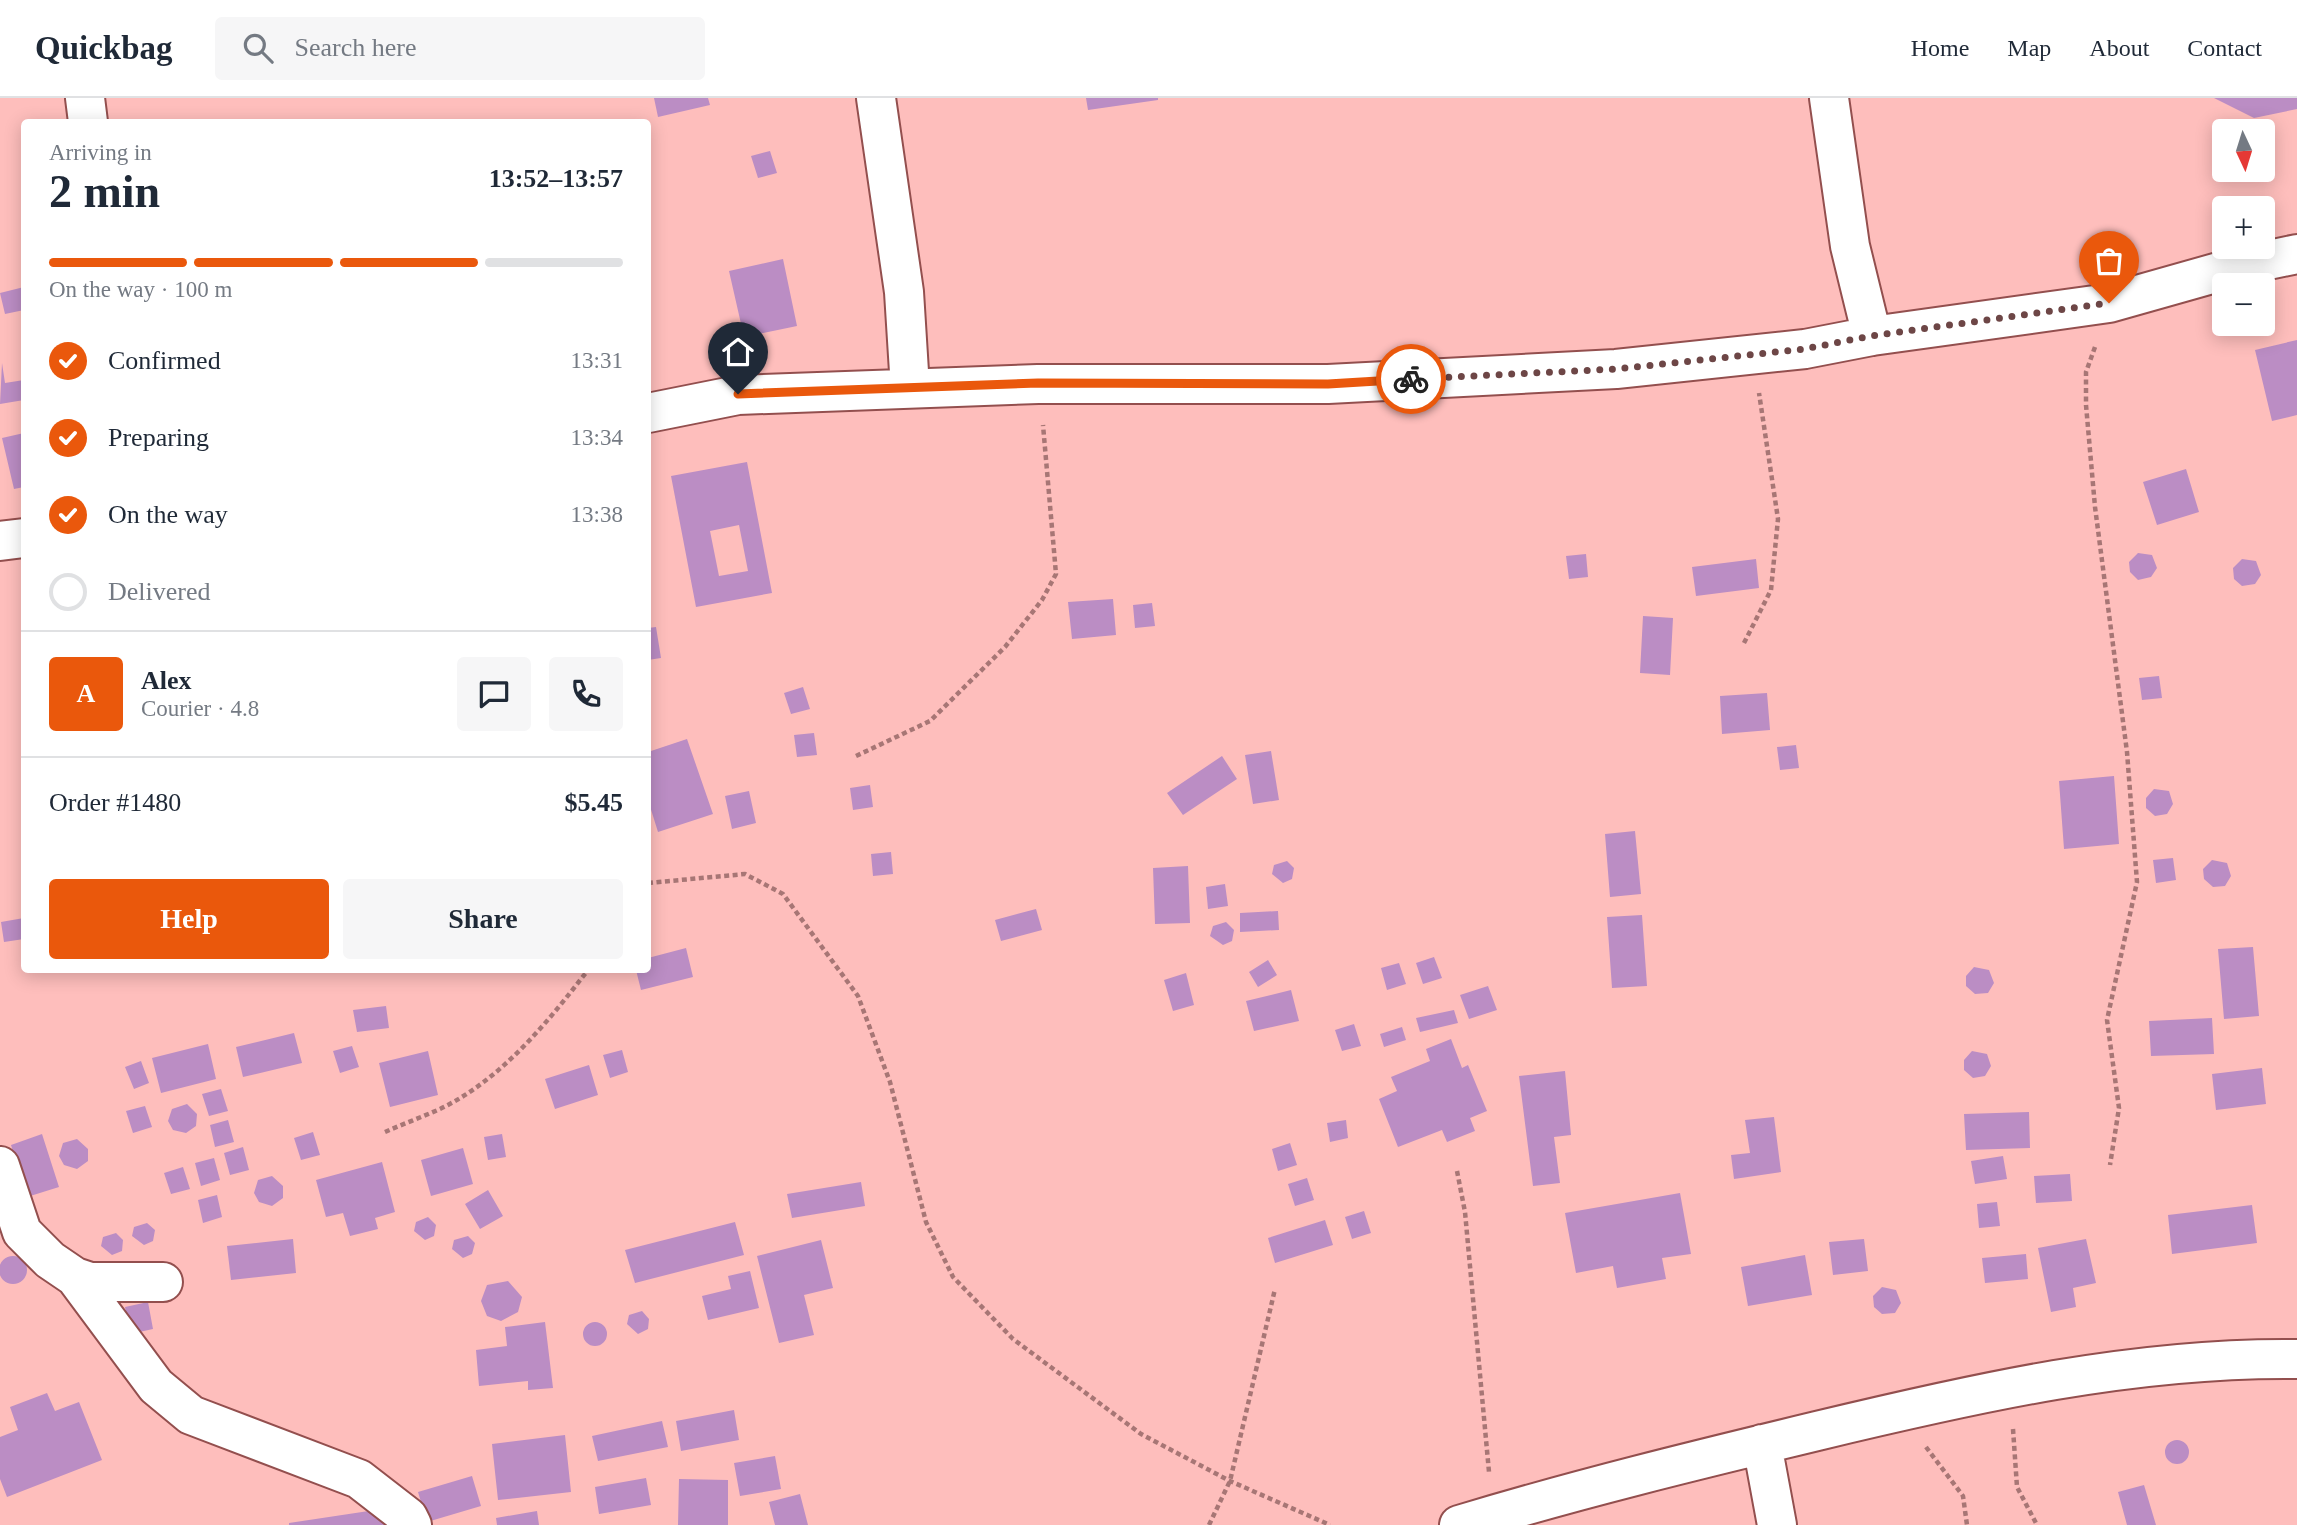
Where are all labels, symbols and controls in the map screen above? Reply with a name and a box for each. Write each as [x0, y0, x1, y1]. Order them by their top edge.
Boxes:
search box [215, 17, 705, 80]
icon: search [239, 29, 277, 67]
text: Quickbag [35, 30, 173, 66]
text: Search here [295, 33, 417, 62]
text: Home [1911, 35, 1969, 61]
text: Map [2007, 35, 2051, 61]
text: About [2089, 35, 2149, 61]
text: Contact [2187, 35, 2262, 61]
north arrow [2212, 119, 2275, 182]
map controls [2212, 119, 2275, 336]
text: Arriving in [49, 140, 152, 165]
text: 13:52–13:57 [489, 164, 623, 193]
text: 2 min [49, 166, 160, 217]
button: + [2212, 196, 2275, 259]
pin [2079, 231, 2139, 303]
icon: bag [2090, 242, 2128, 280]
button: − [2212, 273, 2275, 336]
text: On the way · 100 m [49, 277, 232, 302]
pin [708, 322, 768, 394]
icon: home [719, 333, 757, 371]
icon: check [49, 342, 87, 380]
courier [1376, 344, 1446, 414]
text: Confirmed [108, 346, 221, 375]
text: 13:31 [571, 348, 623, 373]
icon: bike [1392, 360, 1430, 398]
icon: check [49, 419, 87, 457]
text: Preparing [108, 423, 209, 452]
text: 13:34 [571, 425, 623, 450]
icon: check [49, 496, 87, 534]
text: On the way [108, 500, 228, 529]
text: 13:38 [571, 502, 623, 527]
text: Delivered [108, 577, 211, 606]
button: chat [457, 657, 531, 731]
button: phone [549, 657, 623, 731]
text: Alex [141, 666, 192, 695]
text: A [77, 679, 95, 708]
text: Courier · 4.8 [141, 696, 259, 721]
text: Order #1480 [49, 788, 181, 817]
text: $5.45 [565, 788, 623, 817]
button: Help [49, 879, 329, 959]
button: Share [343, 879, 623, 959]

